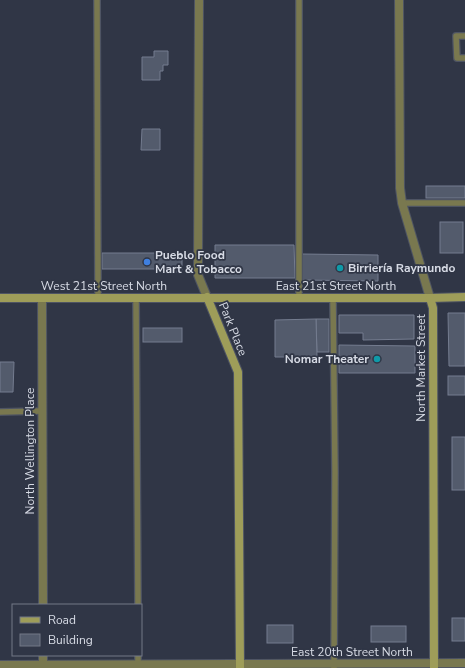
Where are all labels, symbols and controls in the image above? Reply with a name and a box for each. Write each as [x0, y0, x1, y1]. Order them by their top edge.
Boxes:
place label: Pueblo Food Mart & Tobacco [155, 247, 242, 277]
marker: Pueblo Food Mart & Tobacco [142, 257, 152, 267]
place label: Birriería Raymundo [348, 260, 456, 276]
marker: Birriería Raymundo [335, 263, 345, 273]
street label: West 21st Street North [41, 278, 167, 294]
street label: East 21st Street North [276, 278, 396, 294]
street label: Park Place [215, 300, 251, 358]
street label: North Market Street [413, 313, 429, 422]
place label: Nomar Theater [285, 351, 369, 367]
marker: Nomar Theater [372, 354, 382, 364]
street label: North Wellington Place [22, 388, 38, 514]
legend [12, 604, 142, 656]
text: Road [48, 612, 76, 628]
text: Building [48, 632, 93, 648]
street label: East 20th Street North [291, 644, 413, 660]

